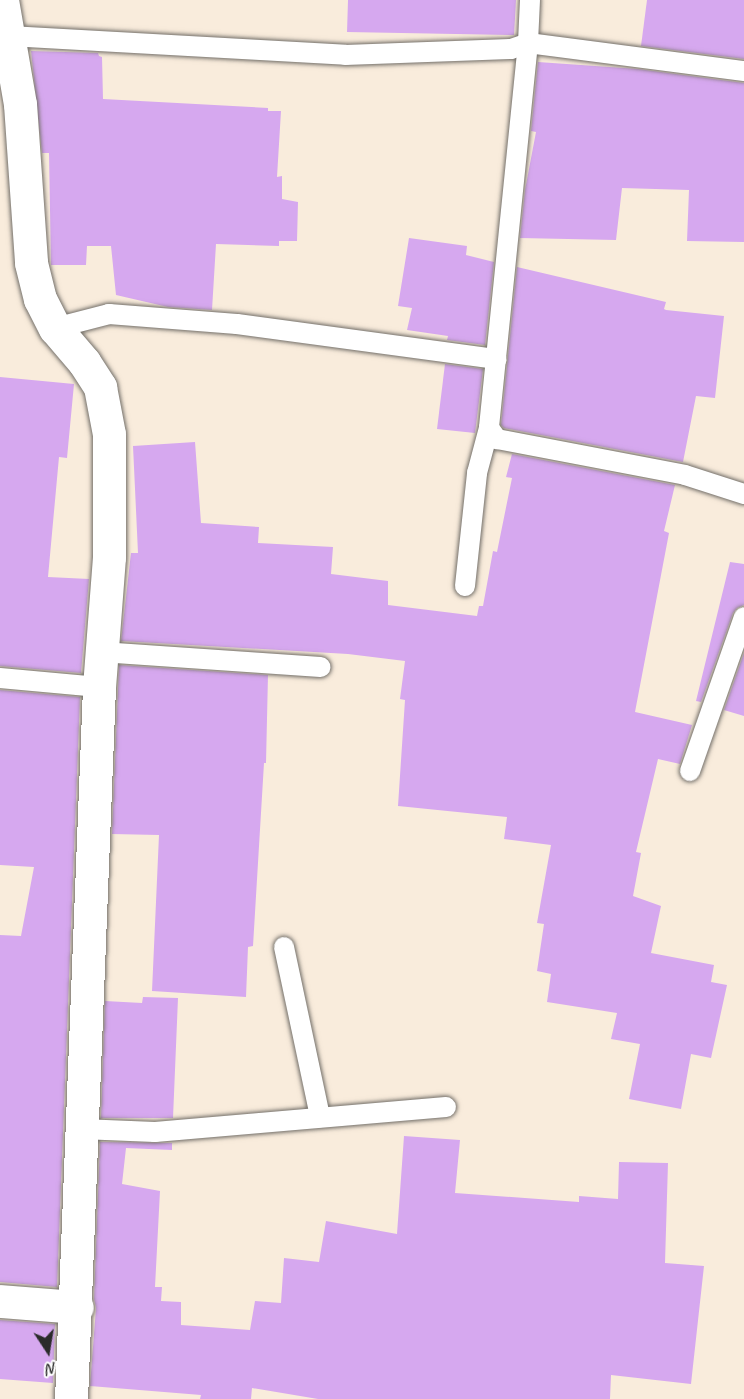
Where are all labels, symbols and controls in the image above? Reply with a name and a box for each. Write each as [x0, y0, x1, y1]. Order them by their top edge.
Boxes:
north arrow [18, 1321, 78, 1381]
text: N [45, 1358, 59, 1379]

